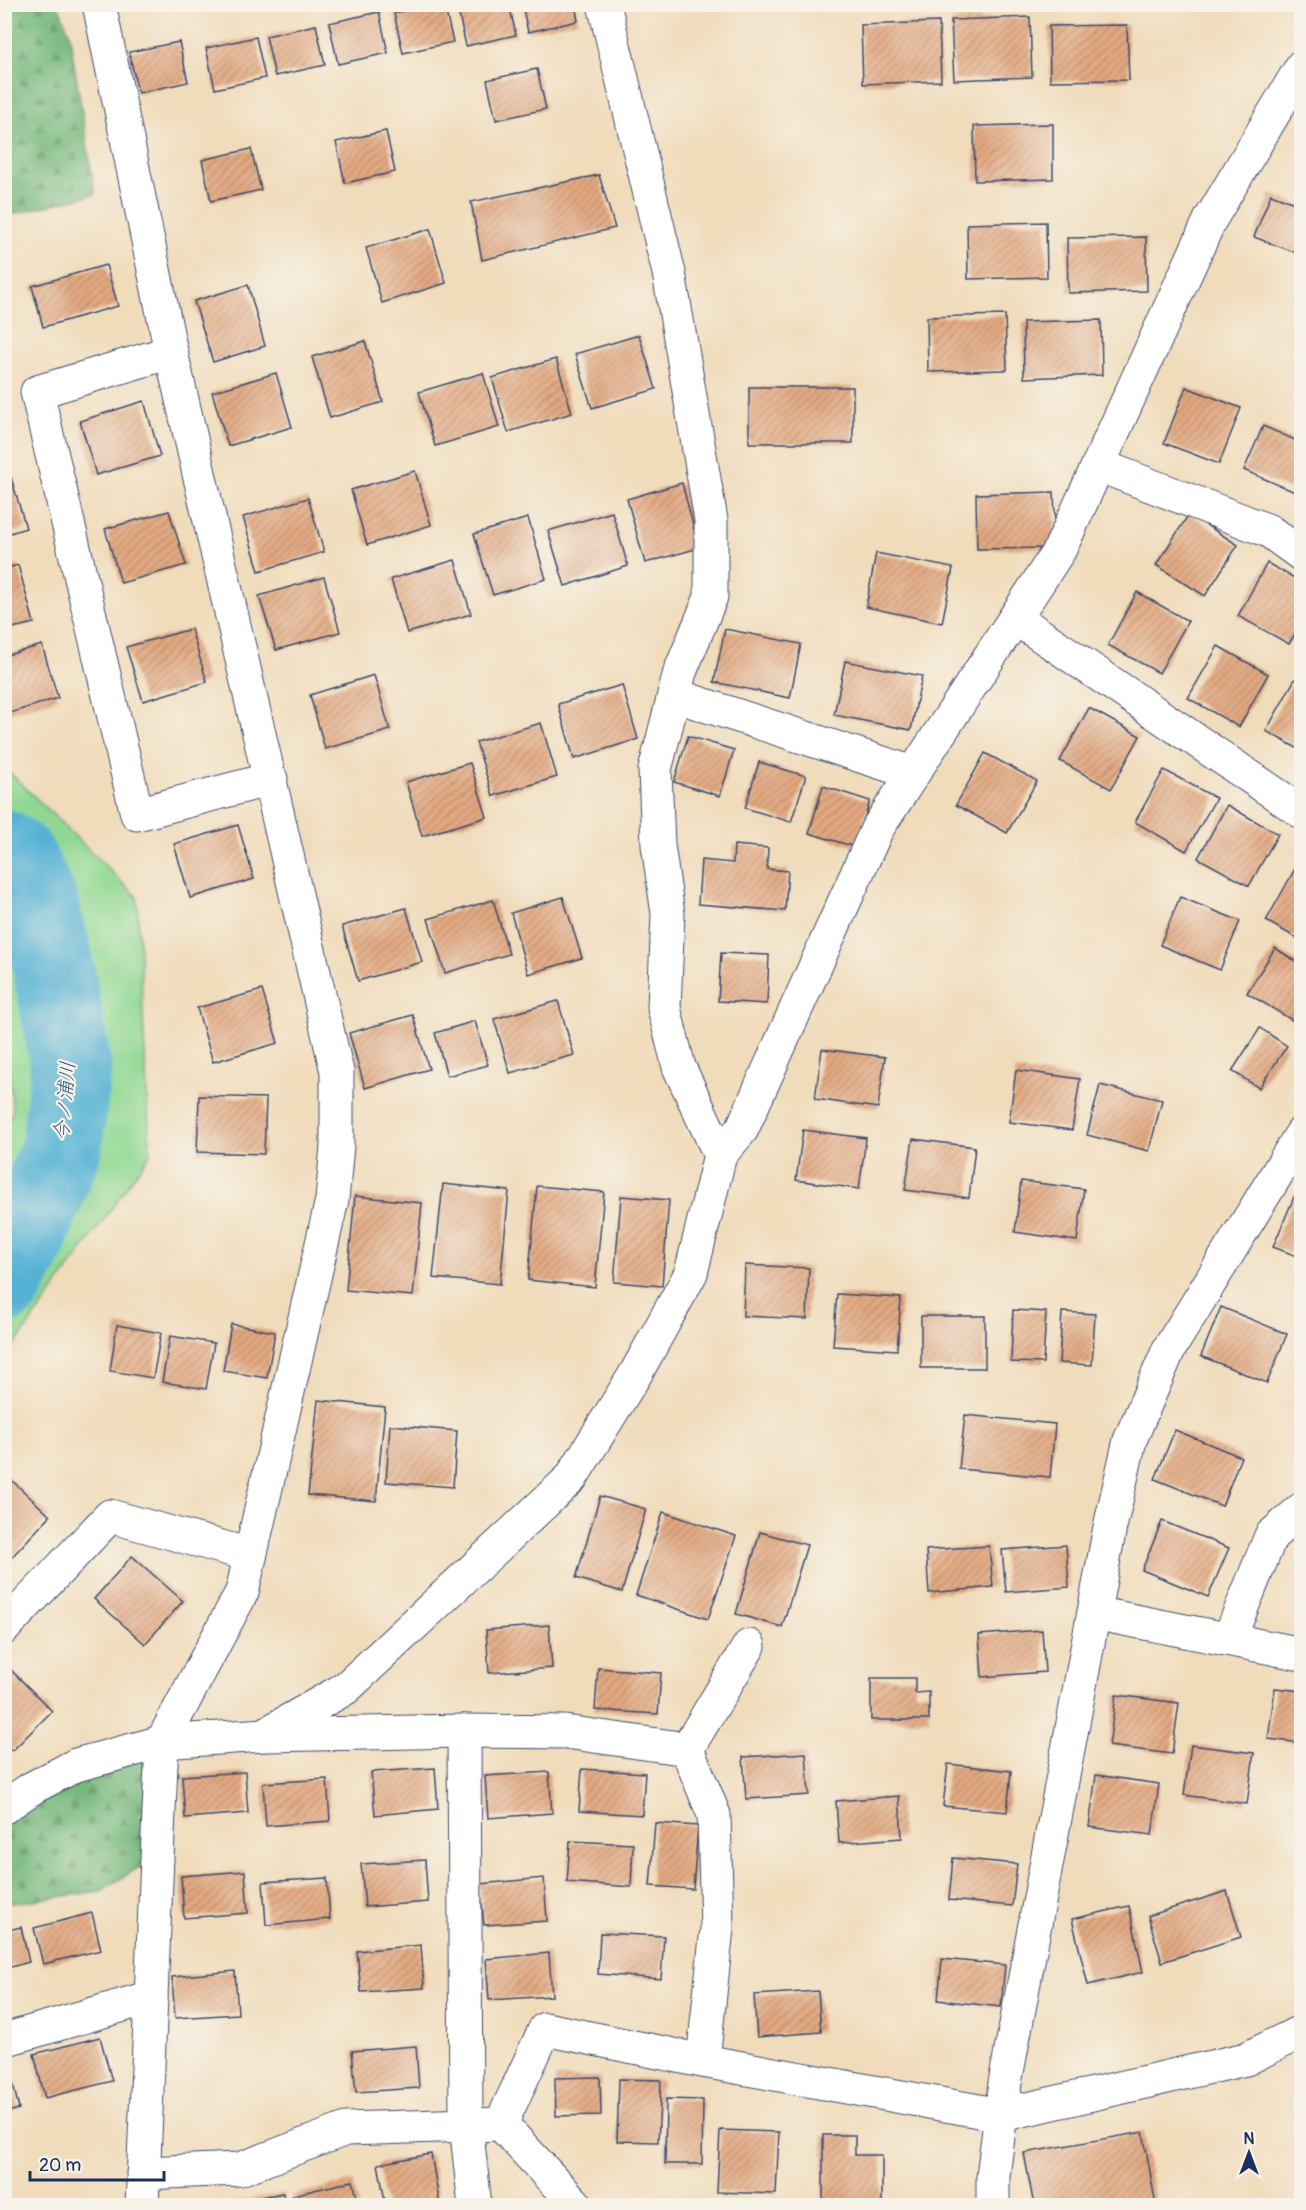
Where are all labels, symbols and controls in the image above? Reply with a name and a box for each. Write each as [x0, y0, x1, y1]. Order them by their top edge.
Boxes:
water label: 今ノ浦川 [49, 1060, 80, 1142]
north arrow [1219, 2123, 1279, 2183]
text: N [1244, 2129, 1255, 2149]
scale bar [30, 2144, 164, 2182]
text: 20 m [39, 2154, 81, 2177]

